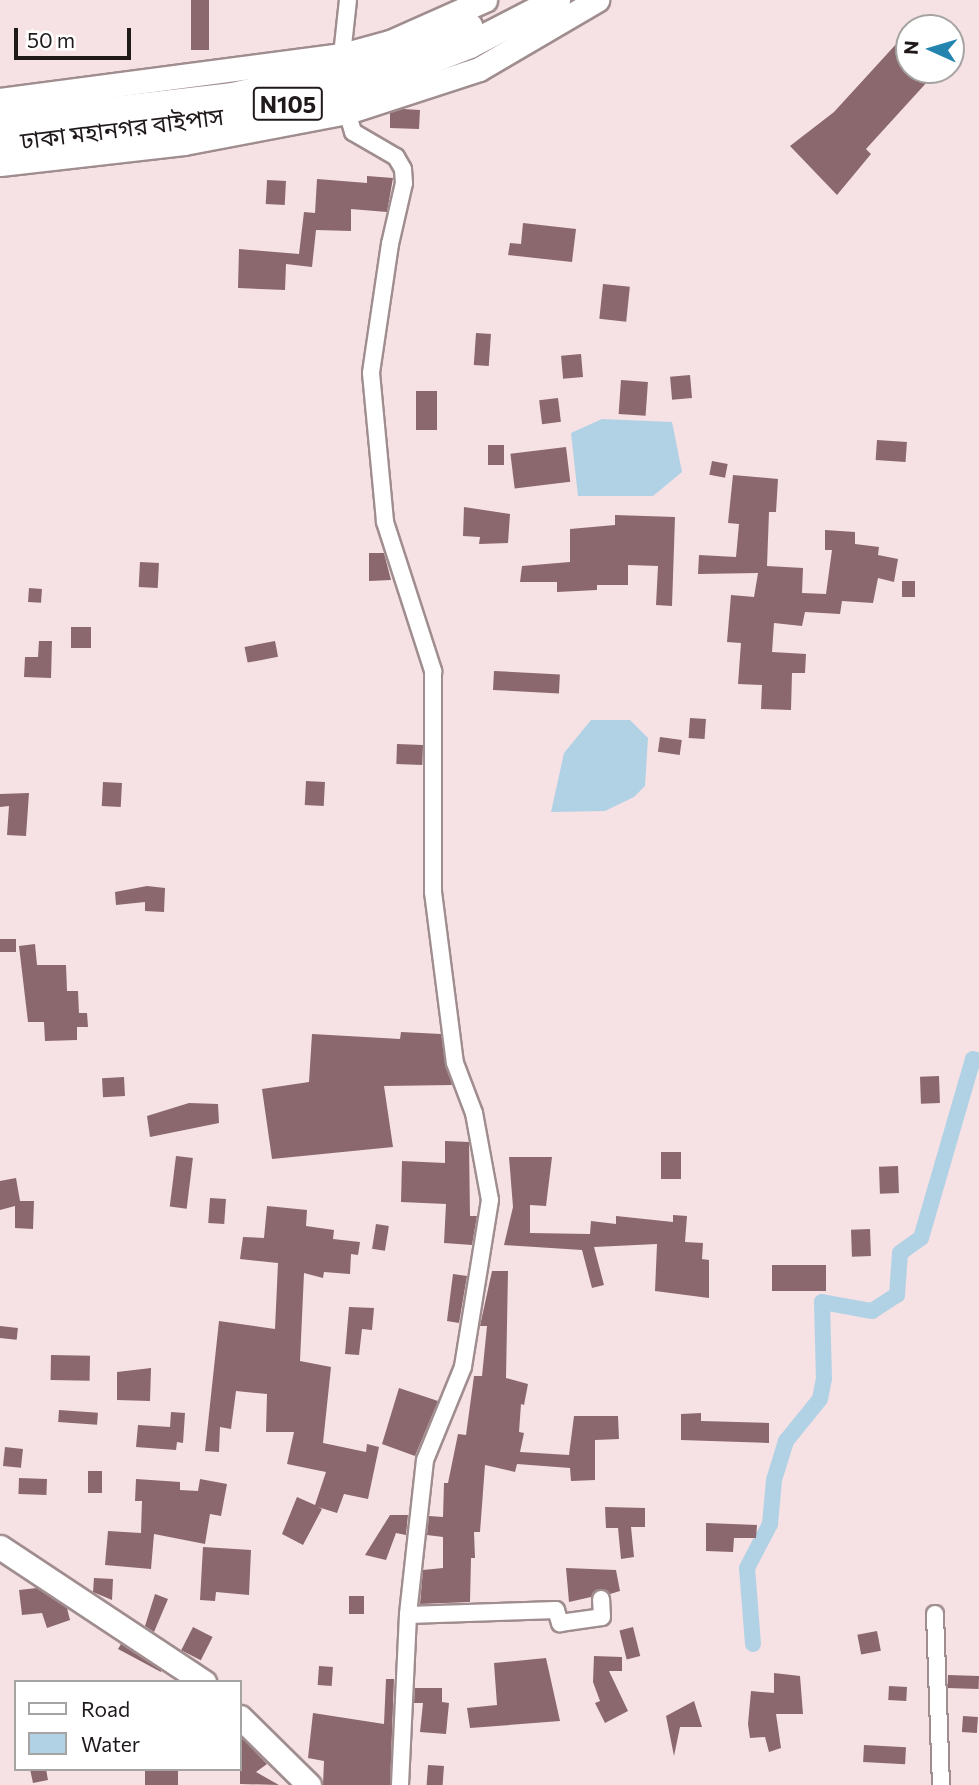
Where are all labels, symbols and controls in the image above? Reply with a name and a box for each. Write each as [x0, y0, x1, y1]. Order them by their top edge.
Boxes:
scale bar [18, 14, 135, 58]
north arrow [895, 14, 965, 84]
text: 50 m [27, 27, 75, 52]
text: N [899, 40, 923, 56]
road number: N105 [251, 85, 325, 124]
street label: ঢাকা মহানগর বাইপাস [19, 101, 225, 155]
legend [14, 1680, 242, 1771]
text: Road [81, 1696, 130, 1721]
text: Water [81, 1731, 140, 1756]

